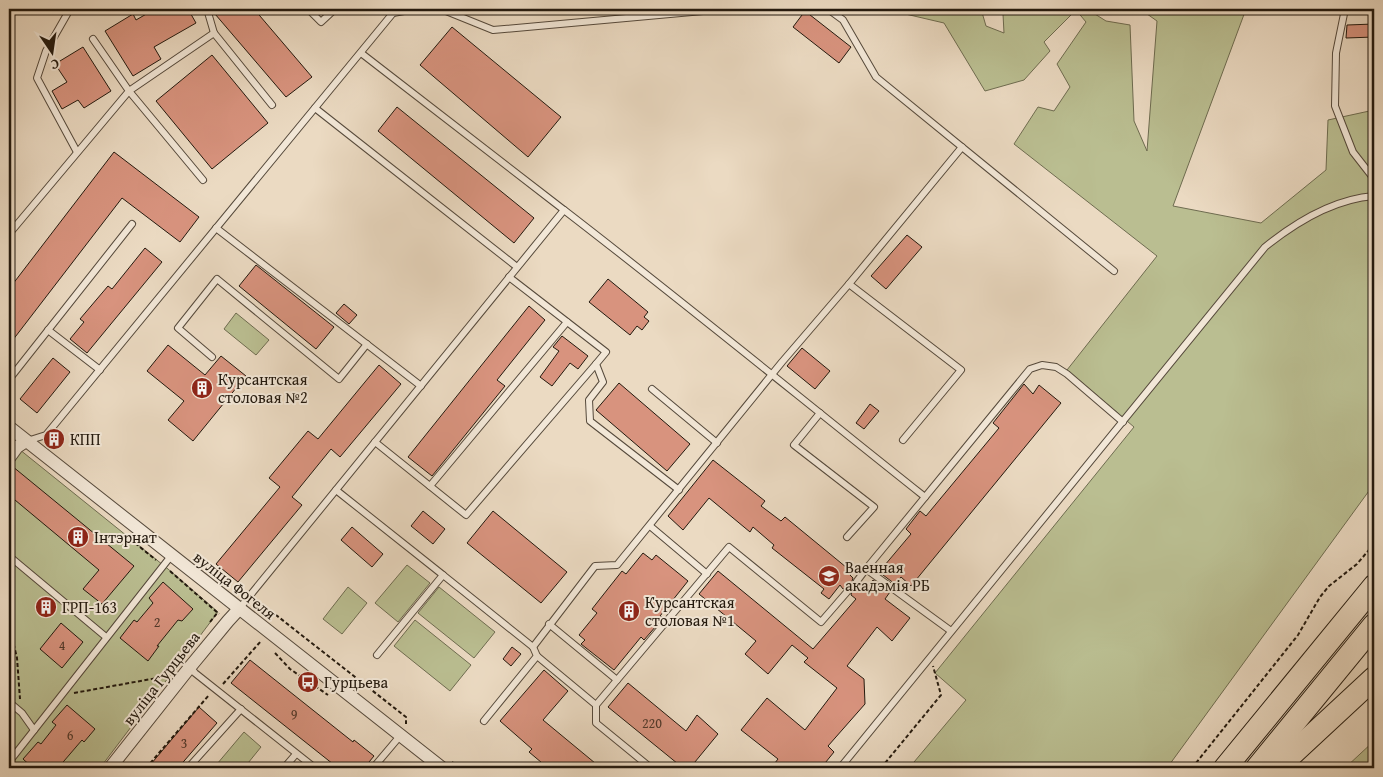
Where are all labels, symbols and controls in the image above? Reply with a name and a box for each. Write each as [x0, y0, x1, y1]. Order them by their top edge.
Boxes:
north arrow [28, 28, 78, 78]
text: С [49, 54, 61, 75]
place label: Курсантская столовая №2 [218, 367, 308, 409]
building icon: Курсантская столовая №2 [190, 376, 214, 400]
building icon: КПП [42, 427, 66, 451]
place label: КПП [70, 427, 100, 451]
building icon: Інтэрнат [66, 525, 90, 549]
place label: Інтэрнат [94, 525, 157, 549]
street label: вуліца Фогеля [189, 545, 281, 625]
place label: Ваенная акадэмія РБ [845, 555, 930, 597]
school or university icon: Ваенная акадэмія РБ [817, 564, 841, 588]
place label: Курсантская столовая №1 [645, 590, 735, 632]
building icon: ГРП-163 [34, 595, 58, 619]
place label: ГРП-163 [62, 595, 117, 619]
building icon: Курсантская столовая №1 [617, 599, 641, 623]
house number: 2 [154, 612, 160, 632]
street label: вуліца Гурцьева [117, 626, 206, 730]
house number: 4 [59, 635, 66, 655]
bus stop icon: Гурцьева [296, 670, 320, 694]
place label: Гурцьева [324, 670, 389, 694]
house number: 9 [291, 704, 298, 724]
house number: 220 [642, 713, 662, 733]
house number: 6 [67, 725, 74, 745]
house number: 3 [181, 733, 187, 753]

